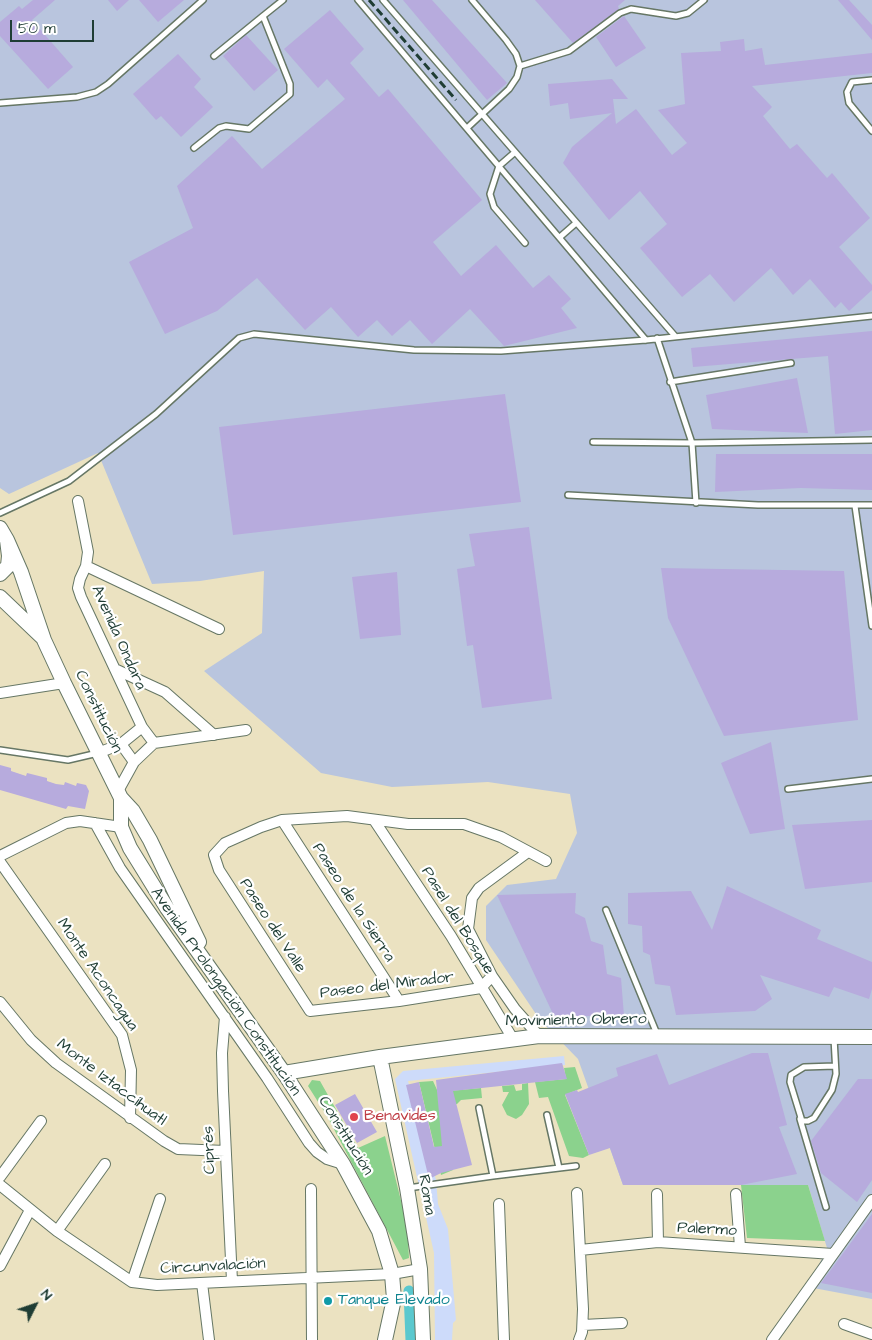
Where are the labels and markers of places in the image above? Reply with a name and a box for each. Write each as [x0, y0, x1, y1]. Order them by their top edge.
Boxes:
place label: Benavides [364, 1107, 436, 1127]
marker: Benavides [348, 1111, 360, 1123]
place label: Tanque Elevado [338, 1291, 450, 1311]
marker: Tanque Elevado [322, 1295, 334, 1307]

